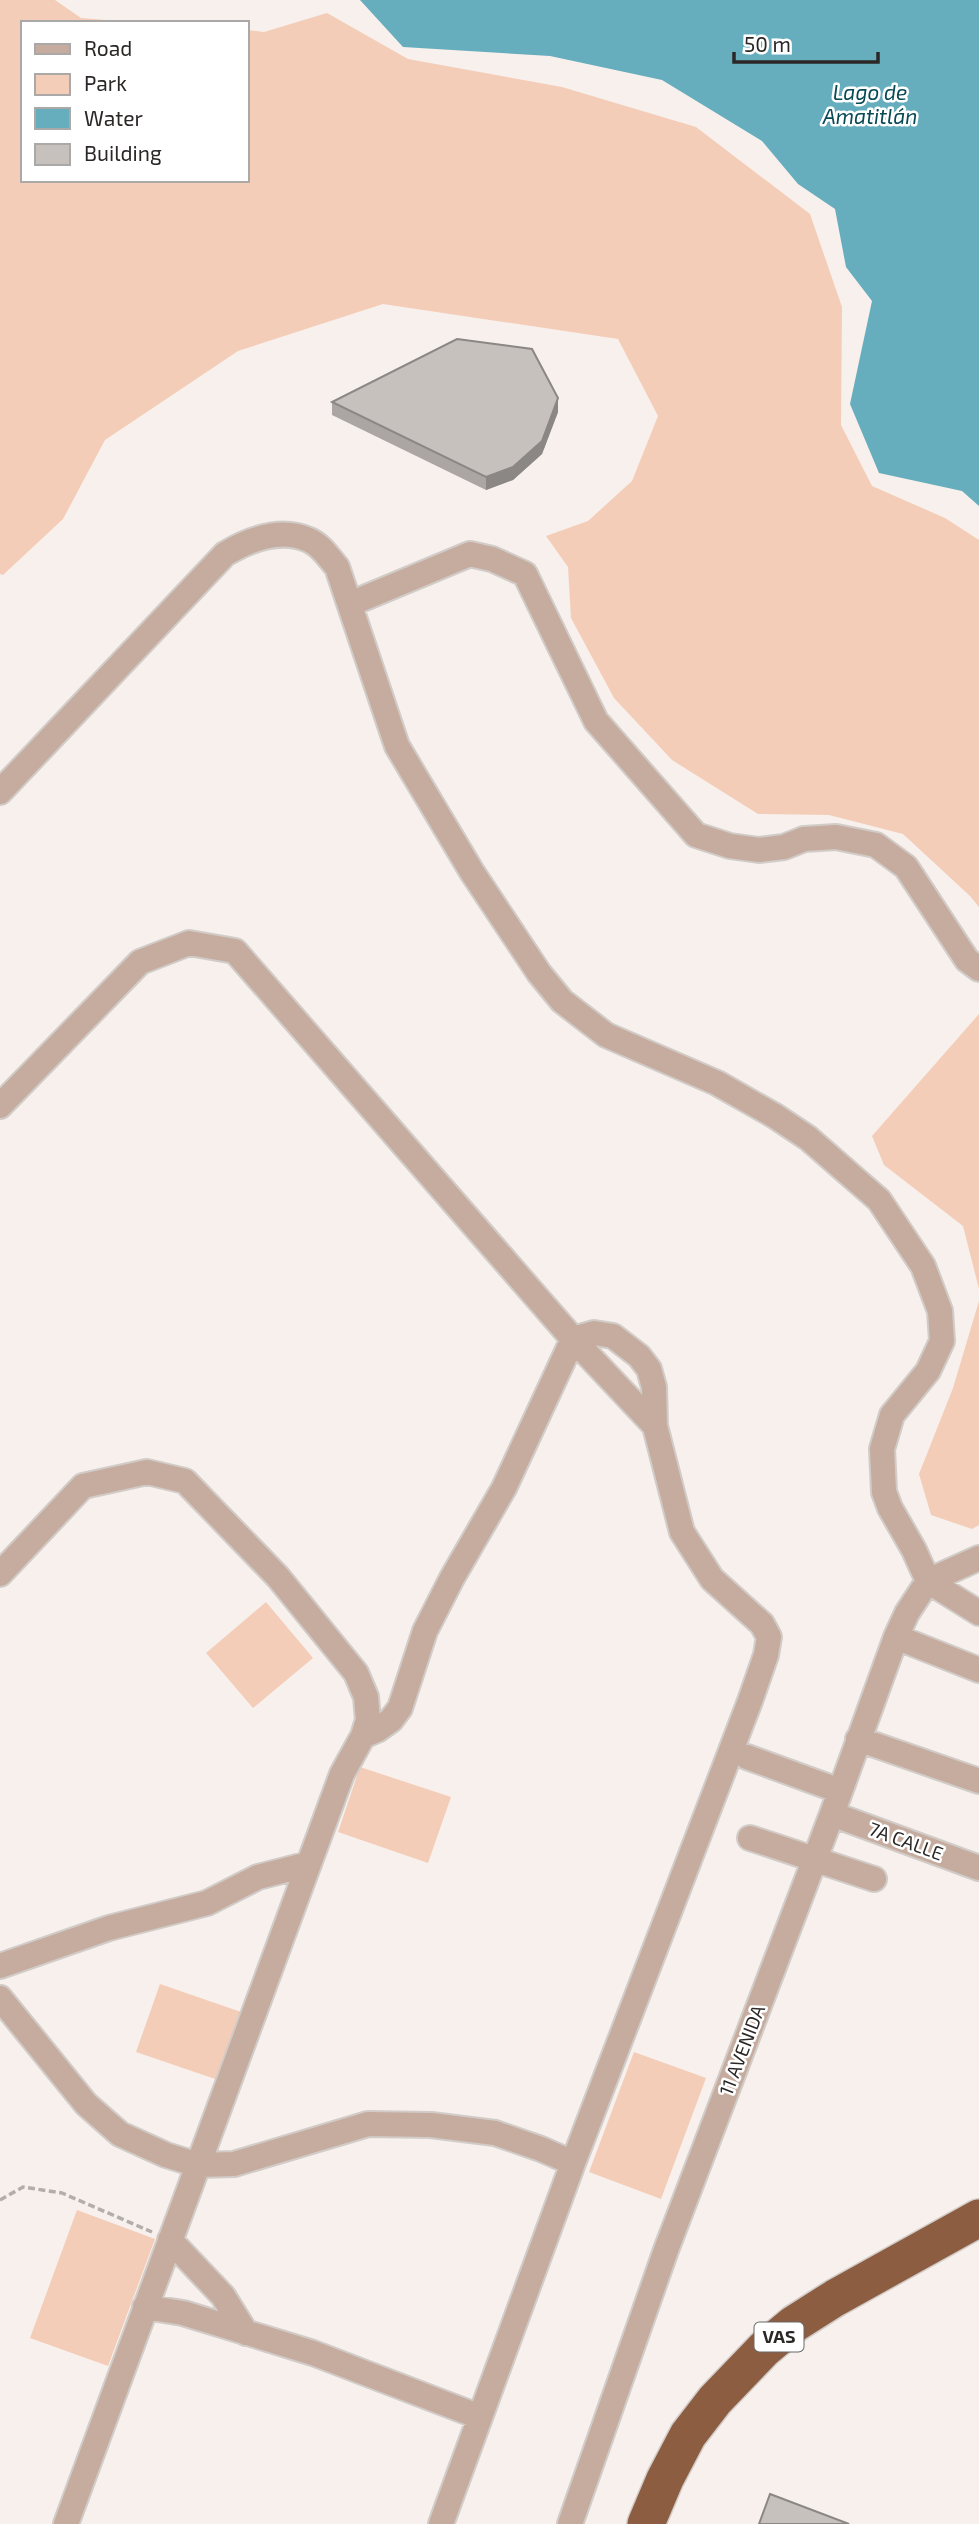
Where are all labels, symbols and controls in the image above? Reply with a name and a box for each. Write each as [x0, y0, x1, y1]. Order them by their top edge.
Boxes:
legend [21, 21, 248, 182]
scale bar [734, 21, 878, 65]
text: 50 m [744, 31, 791, 56]
text: Road [84, 35, 132, 60]
text: Park [84, 70, 127, 95]
water label: Lago de Amatitlán [822, 79, 917, 128]
text: Water [84, 105, 143, 130]
text: Building [84, 140, 162, 165]
street label: 7A CALLE [866, 1816, 947, 1865]
street label: 11 AVENIDA [714, 2001, 769, 2098]
road number: VAS [754, 2322, 804, 2351]

